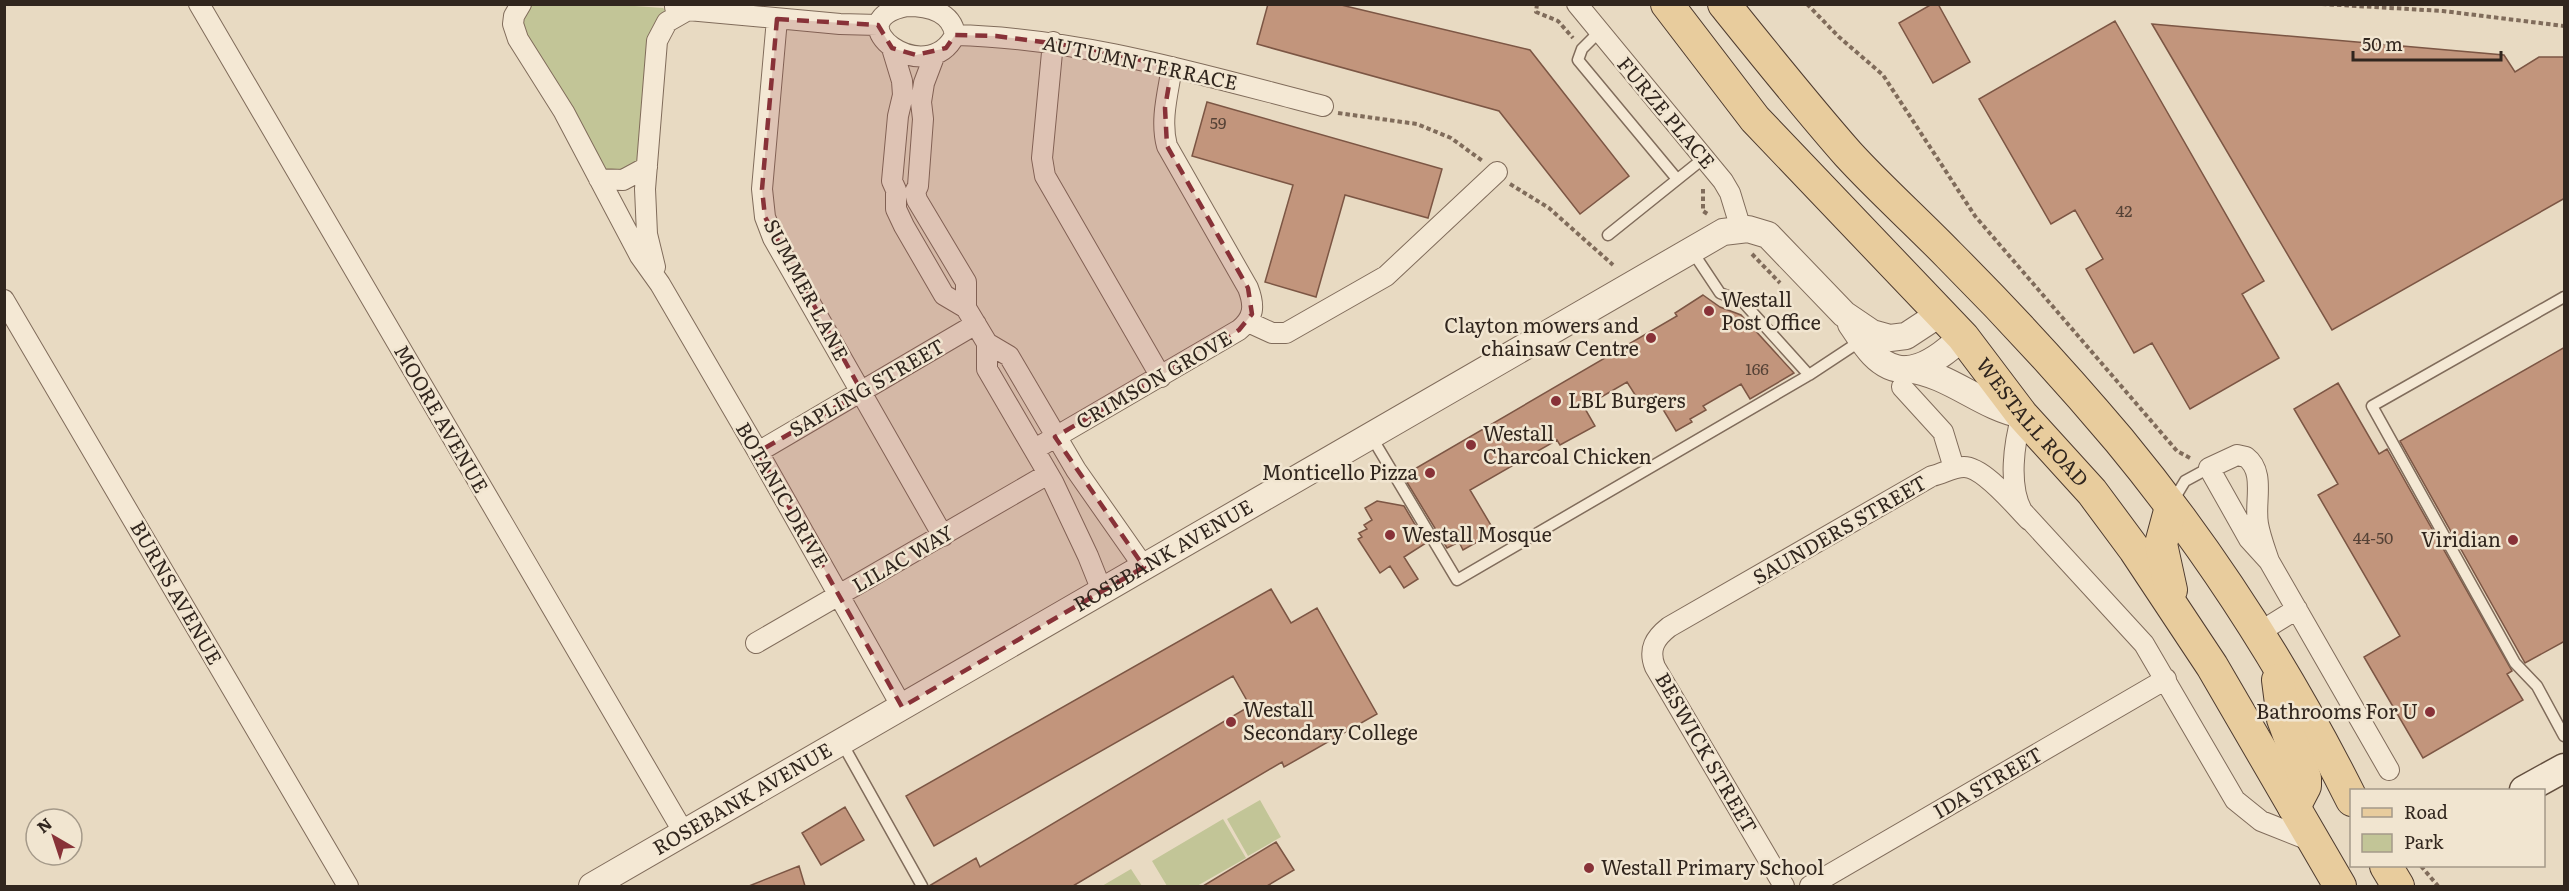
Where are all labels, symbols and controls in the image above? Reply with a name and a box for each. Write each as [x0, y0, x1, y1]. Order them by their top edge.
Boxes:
scale bar [2353, 24, 2502, 62]
street label: AUTUMN TERRACE [1040, 26, 1241, 96]
text: 50 m [2362, 30, 2403, 57]
street label: FURZE PLACE [1611, 49, 1724, 174]
house number: 59 [1210, 110, 1226, 134]
house number: 42 [2116, 198, 2132, 222]
street label: SUMMER LANE [758, 213, 858, 365]
place label: Westall Post Office [1721, 283, 1821, 336]
marker: Westall Post Office [1702, 304, 1716, 318]
place label: Clayton mowers and chainsaw Centre [1444, 309, 1639, 362]
street label: CRIMSON GROVE [1069, 321, 1237, 435]
street label: SAPLING STREET [783, 329, 949, 443]
marker: Clayton mowers and chainsaw Centre [1644, 331, 1658, 345]
street label: MOORE AVENUE [388, 338, 497, 498]
street label: WESTALL ROAD [1970, 350, 2097, 492]
house number: 166 [1745, 356, 1769, 380]
place label: LBL Burgers [1568, 384, 1685, 414]
marker: LBL Burgers [1549, 394, 1563, 408]
street label: BOTANIC DRIVE [730, 416, 838, 572]
place label: Westall Charcoal Chicken [1483, 417, 1652, 470]
marker: Westall Charcoal Chicken [1464, 438, 1478, 452]
place label: Monticello Pizza [1262, 456, 1418, 486]
marker: Monticello Pizza [1423, 466, 1437, 480]
street label: SAUNDERS STREET [1746, 466, 1932, 590]
street label: ROSEBANK AVENUE [1067, 490, 1258, 618]
street label: BURNS AVENUE [124, 514, 231, 670]
street label: LILAC WAY [846, 516, 958, 598]
place label: Westall Mosque [1402, 518, 1552, 548]
place label: Viridian [2421, 523, 2501, 553]
house number: 44-50 [2353, 525, 2393, 549]
marker: Westall Mosque [1383, 528, 1397, 542]
marker: Viridian [2506, 533, 2520, 547]
street label: BESWICK STREET [1649, 666, 1766, 838]
place label: Westall Secondary College [1243, 693, 1418, 746]
place label: Bathrooms For U [2256, 695, 2418, 725]
marker: Bathrooms For U [2423, 705, 2437, 719]
marker: Westall Secondary College [1224, 715, 1238, 729]
street label: ROSEBANK AVENUE [646, 733, 837, 861]
street label: IDA STREET [1927, 738, 2047, 825]
legend [2350, 789, 2545, 867]
text: Road [2404, 798, 2448, 825]
north arrow [24, 807, 84, 867]
text: N [31, 811, 57, 838]
text: Park [2404, 828, 2445, 855]
place label: Westall Primary School [1601, 851, 1824, 881]
marker: Westall Primary School [1582, 861, 1596, 875]

